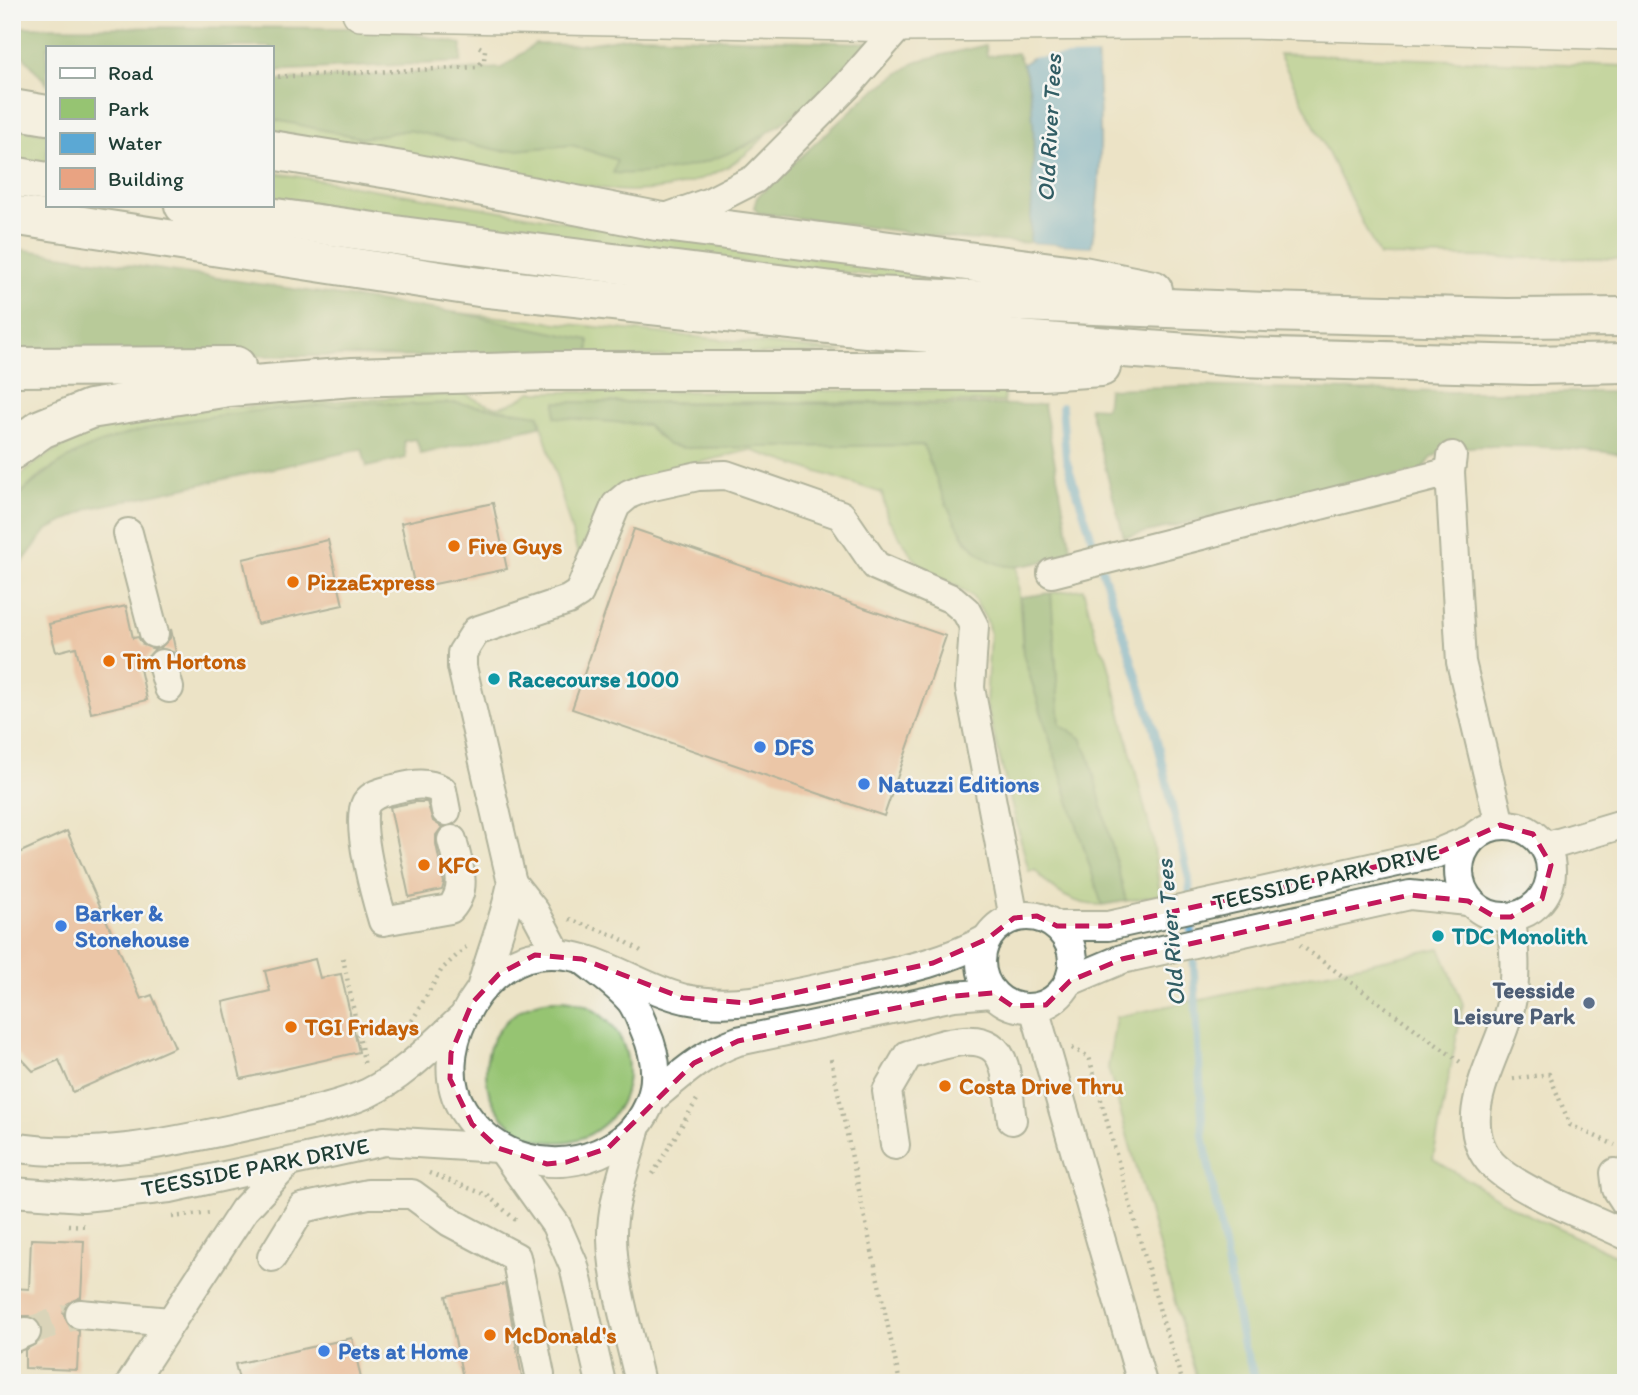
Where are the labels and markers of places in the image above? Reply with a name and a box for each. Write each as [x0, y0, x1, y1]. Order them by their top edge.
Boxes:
place label: Five Guys [468, 532, 562, 560]
marker: Five Guys [446, 538, 462, 554]
place label: PizzaExpress [307, 568, 435, 596]
marker: PizzaExpress [285, 574, 301, 590]
place label: Tim Hortons [122, 647, 246, 675]
marker: Tim Hortons [101, 653, 117, 669]
place label: Racecourse 1000 [508, 665, 679, 693]
marker: Racecourse 1000 [486, 671, 502, 687]
place label: DFS [774, 733, 814, 761]
marker: DFS [752, 739, 768, 755]
place label: Natuzzi Editions [878, 770, 1039, 798]
marker: Natuzzi Editions [856, 776, 872, 792]
place label: KFC [438, 851, 480, 879]
marker: KFC [416, 857, 432, 873]
place label: Barker & Stonehouse [75, 899, 189, 953]
marker: Barker & Stonehouse [53, 918, 69, 934]
place label: TDC Monolith [1451, 922, 1588, 950]
marker: TDC Monolith [1430, 928, 1446, 944]
place label: Teesside Leisure Park [1453, 976, 1576, 1030]
marker: Teesside Leisure Park [1581, 995, 1597, 1011]
place label: TGI Fridays [304, 1013, 419, 1041]
marker: TGI Fridays [283, 1019, 299, 1035]
place label: Costa Drive Thru [959, 1072, 1124, 1100]
marker: Costa Drive Thru [937, 1078, 953, 1094]
place label: McDonald's [504, 1321, 617, 1349]
marker: McDonald's [482, 1327, 498, 1343]
place label: Pets at Home [338, 1337, 469, 1365]
marker: Pets at Home [316, 1343, 332, 1359]

